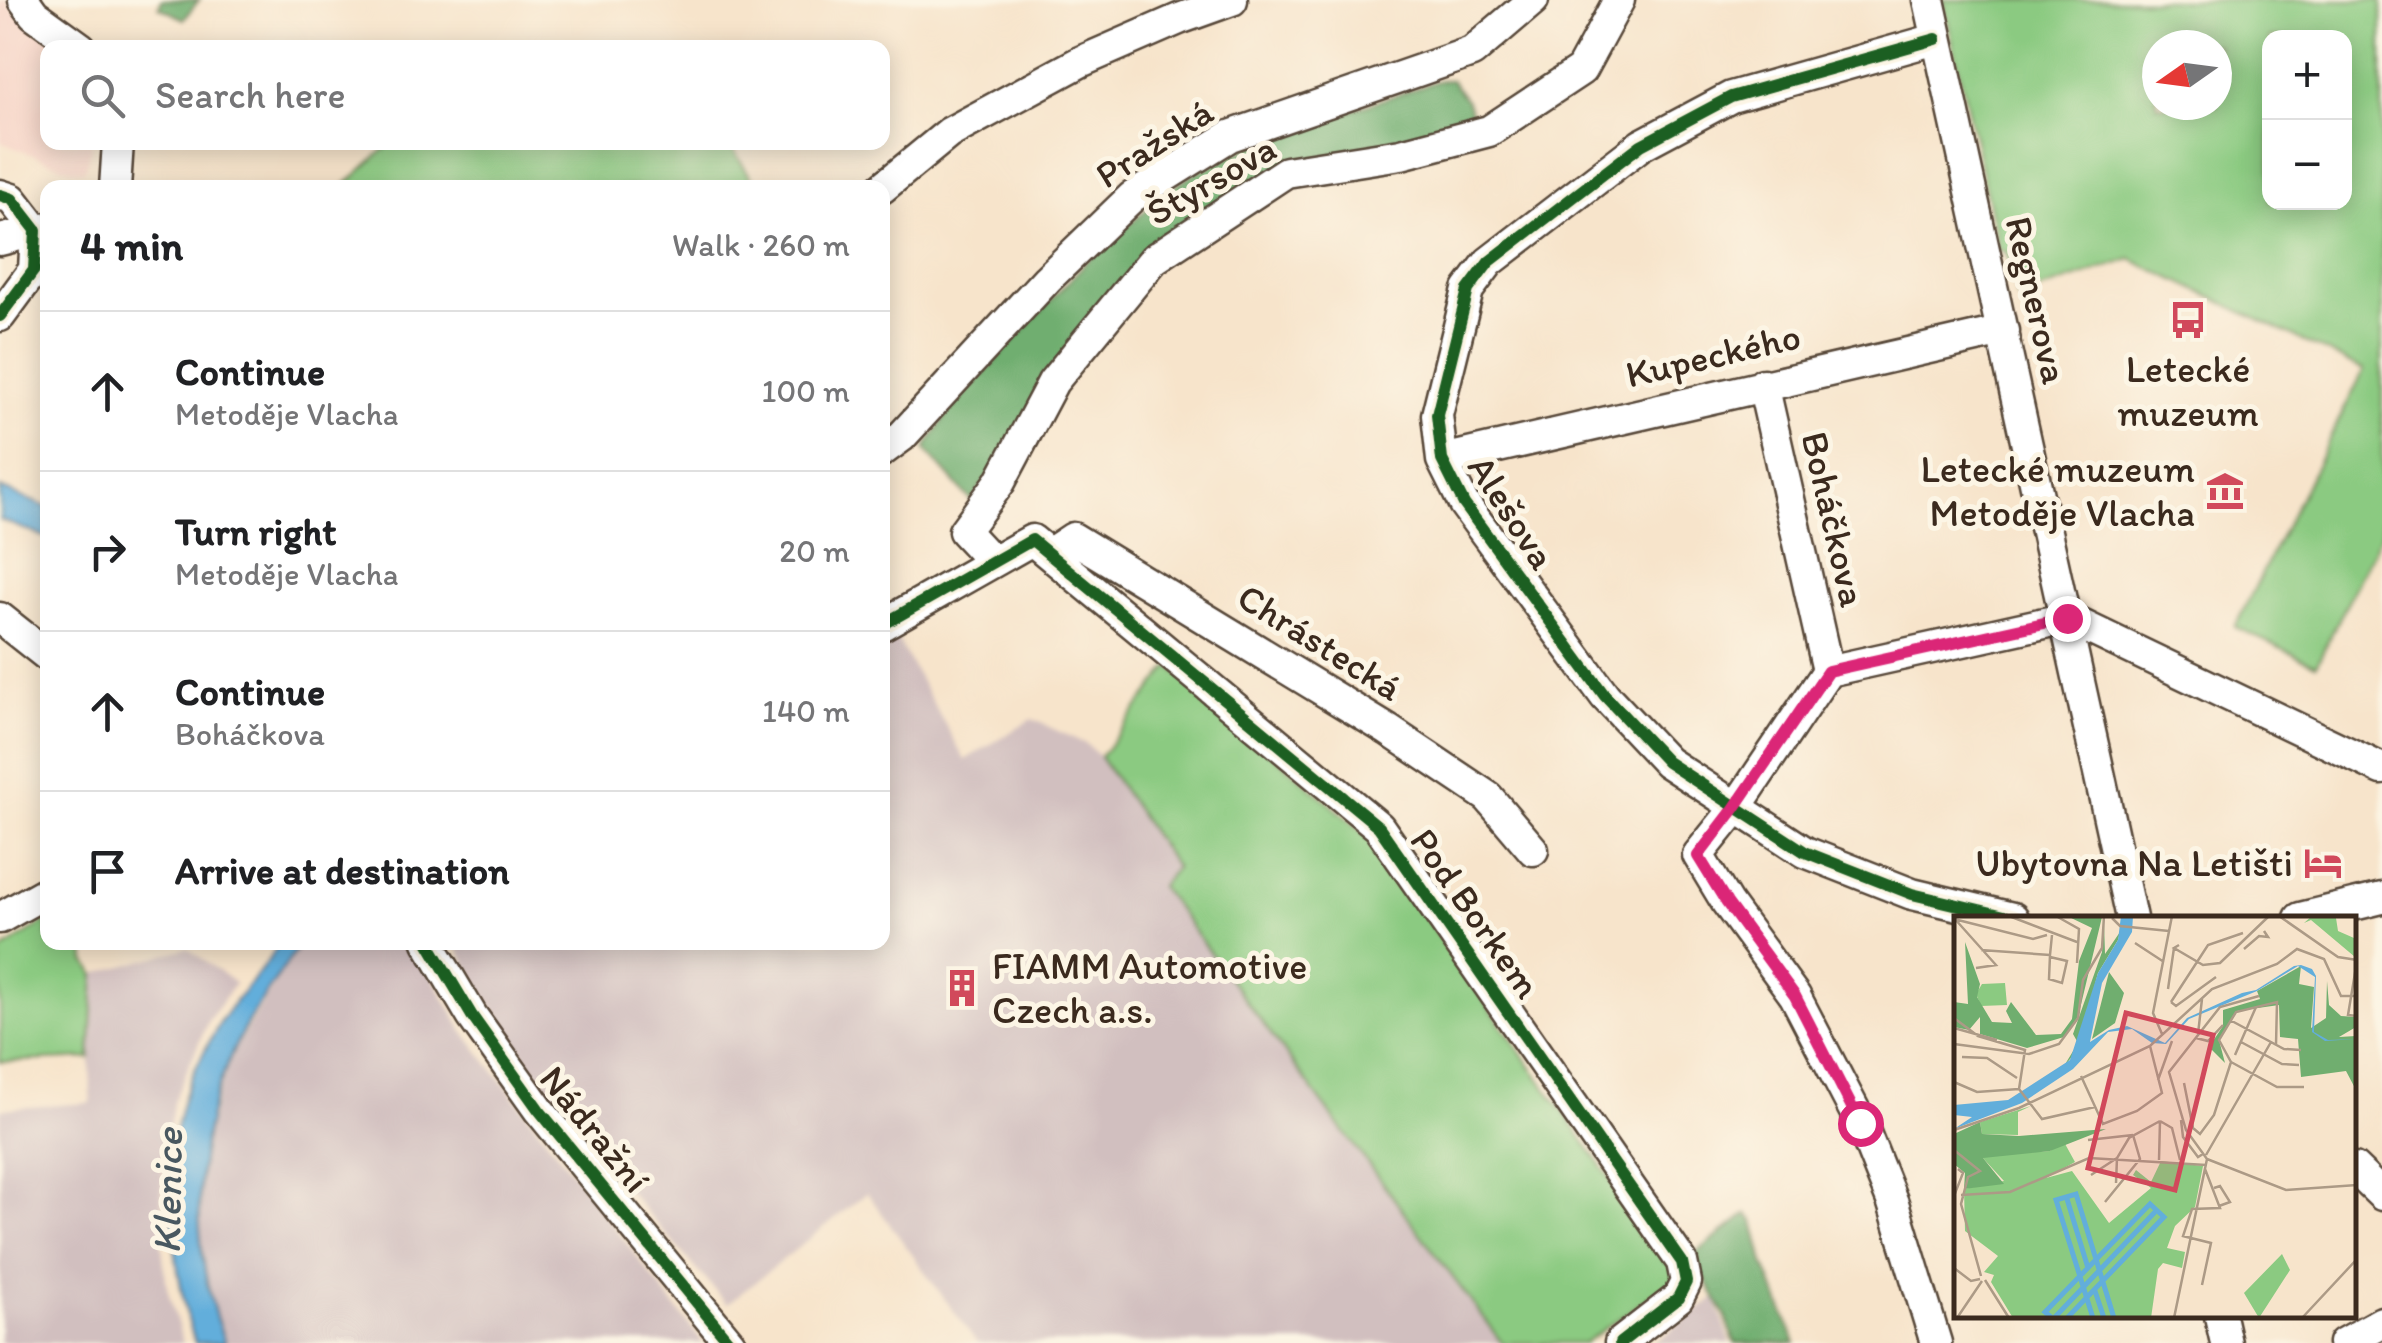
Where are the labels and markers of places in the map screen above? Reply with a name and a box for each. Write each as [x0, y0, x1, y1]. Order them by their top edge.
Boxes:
bus stop icon: Letecké muzeum [2167, 299, 2209, 341]
place label: Letecké muzeum [2117, 346, 2259, 436]
place label: Letecké muzeum Metoděje Vlacha [1920, 446, 2195, 536]
museum icon: Letecké muzeum Metoděje Vlacha [2204, 470, 2246, 512]
place label: Ubytovna Na Letišti [1975, 840, 2293, 886]
hotel icon: Ubytovna Na Letišti [2302, 842, 2344, 884]
place label: FIAMM Automotive Czech a.s. [992, 943, 1307, 1033]
building icon: FIAMM Automotive Czech a.s. [941, 967, 983, 1009]

